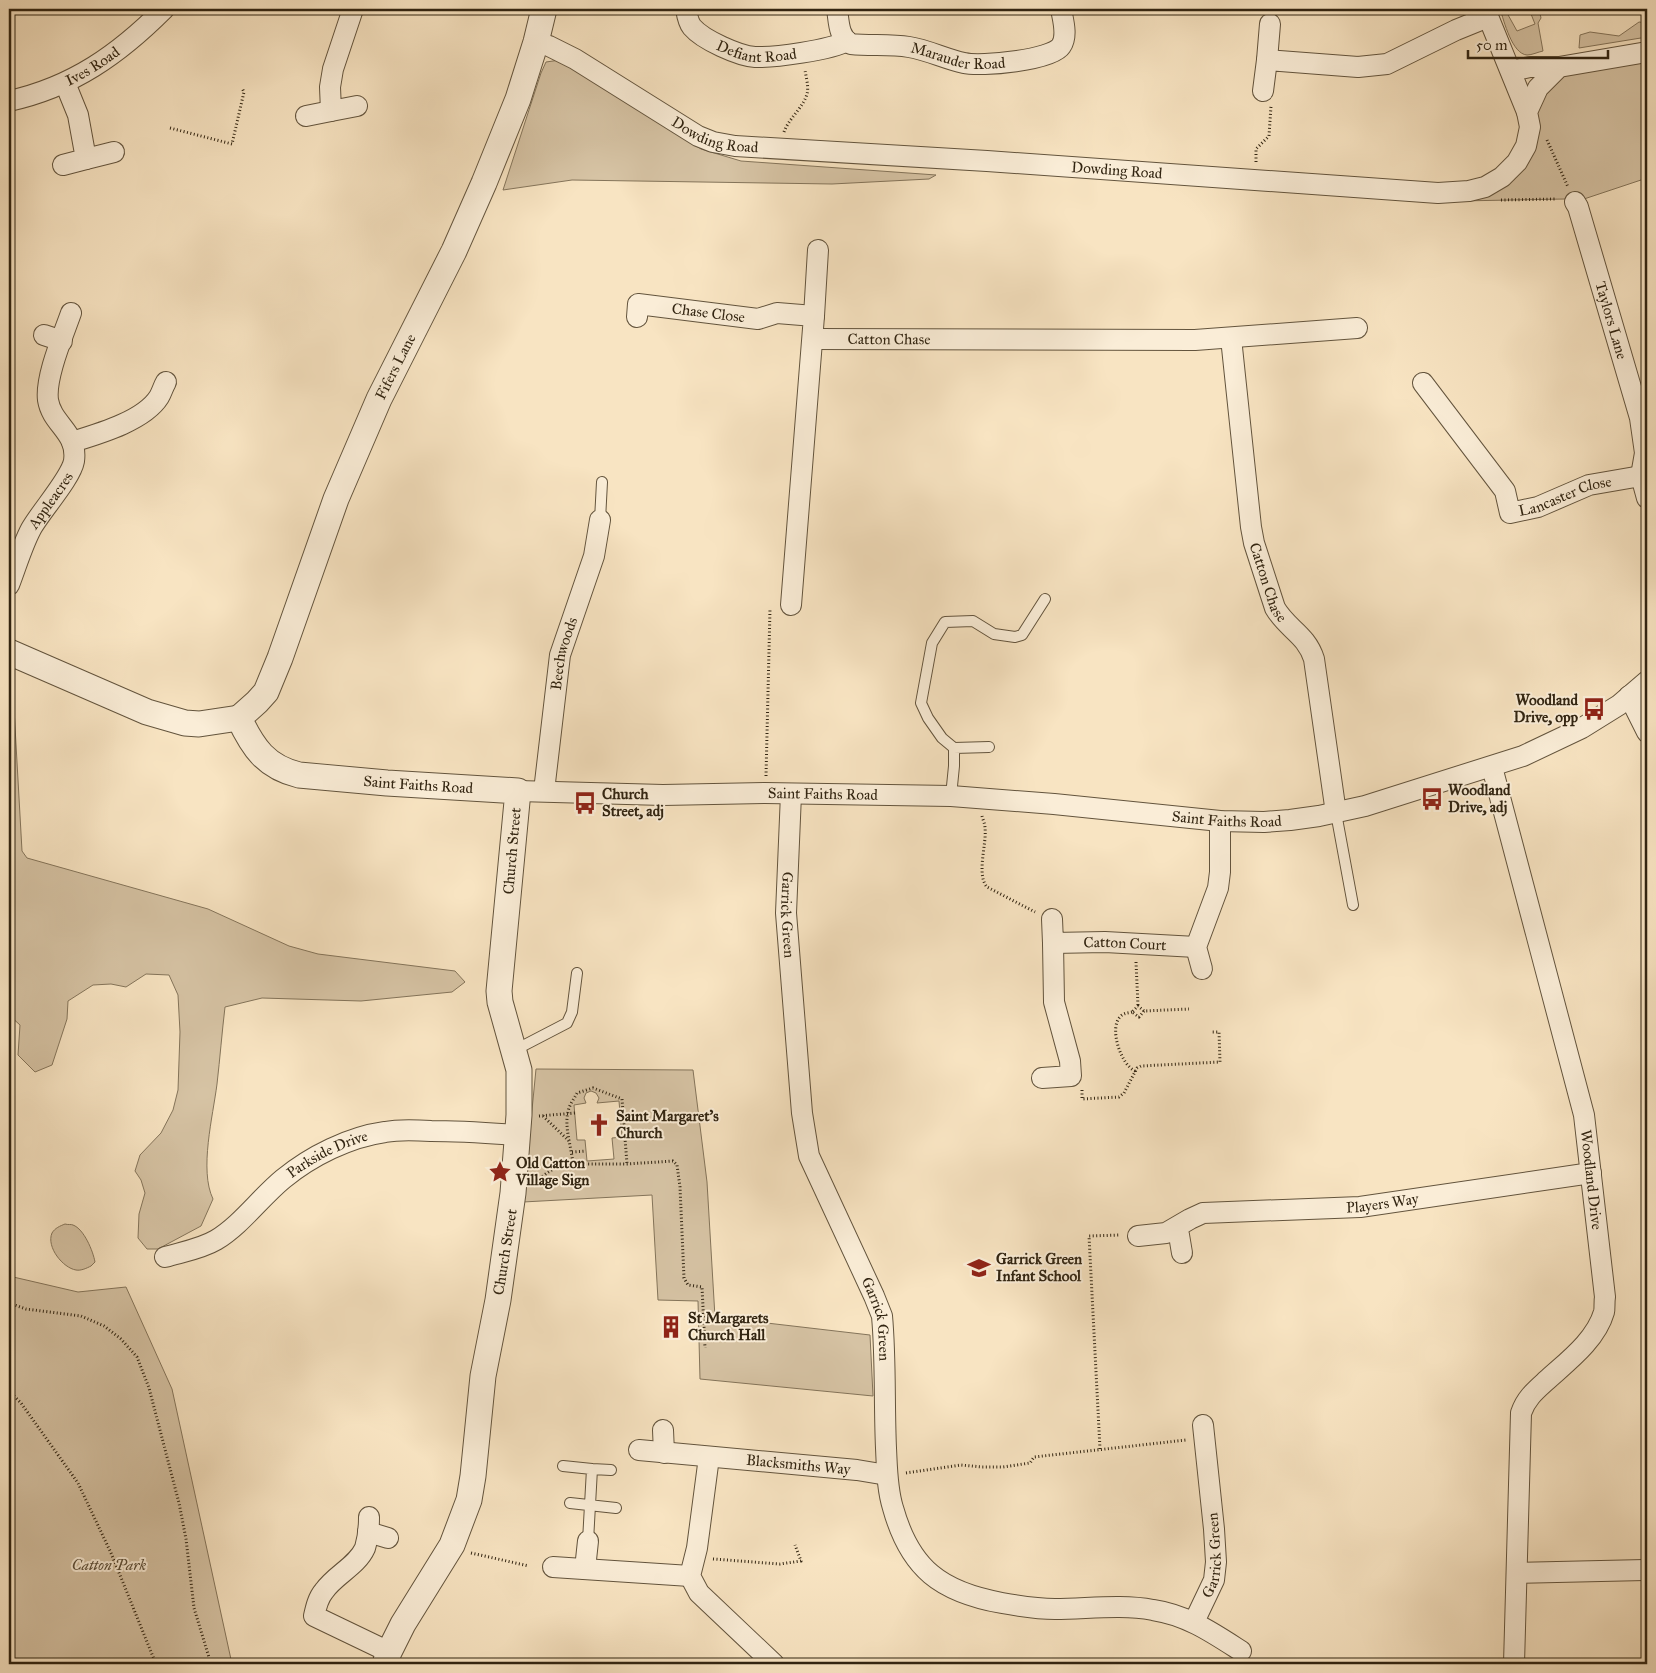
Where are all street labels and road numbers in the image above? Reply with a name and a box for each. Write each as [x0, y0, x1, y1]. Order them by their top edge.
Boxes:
street label: Defiant Road [714, 36, 798, 66]
street label: Marauder Road [909, 38, 1007, 73]
street label: Ives Road [63, 43, 123, 89]
street label: Dowding Road [668, 113, 759, 156]
street label: Dowding Road [1071, 158, 1164, 182]
street label: Taylors Lane [1591, 279, 1631, 361]
street label: Chase Close [671, 299, 746, 326]
street label: Catton Chase [848, 330, 930, 348]
street label: Fifers Lane [371, 331, 420, 403]
street label: Appleacres [24, 469, 77, 533]
street label: Lancaster Close [1517, 472, 1613, 520]
street label: Catton Chase [1246, 540, 1291, 626]
street label: Beechwoods [547, 615, 581, 691]
street label: Saint Faiths Road [363, 772, 474, 797]
street label: Saint Faiths Road [768, 784, 879, 804]
street label: Church Street [499, 806, 525, 895]
street label: Saint Faiths Road [1171, 807, 1283, 831]
street label: Garrick Green [777, 871, 799, 959]
street label: Catton Court [1083, 933, 1168, 954]
street label: Parkside Drive [283, 1127, 370, 1182]
street label: Woodland Drive [1577, 1129, 1606, 1231]
street label: Players Way [1346, 1189, 1421, 1217]
street label: Church Street [489, 1207, 521, 1296]
street label: Garrick Green [857, 1274, 893, 1361]
street label: Blacksmiths Way [745, 1451, 852, 1478]
street label: Garrick Green [1198, 1512, 1225, 1601]

